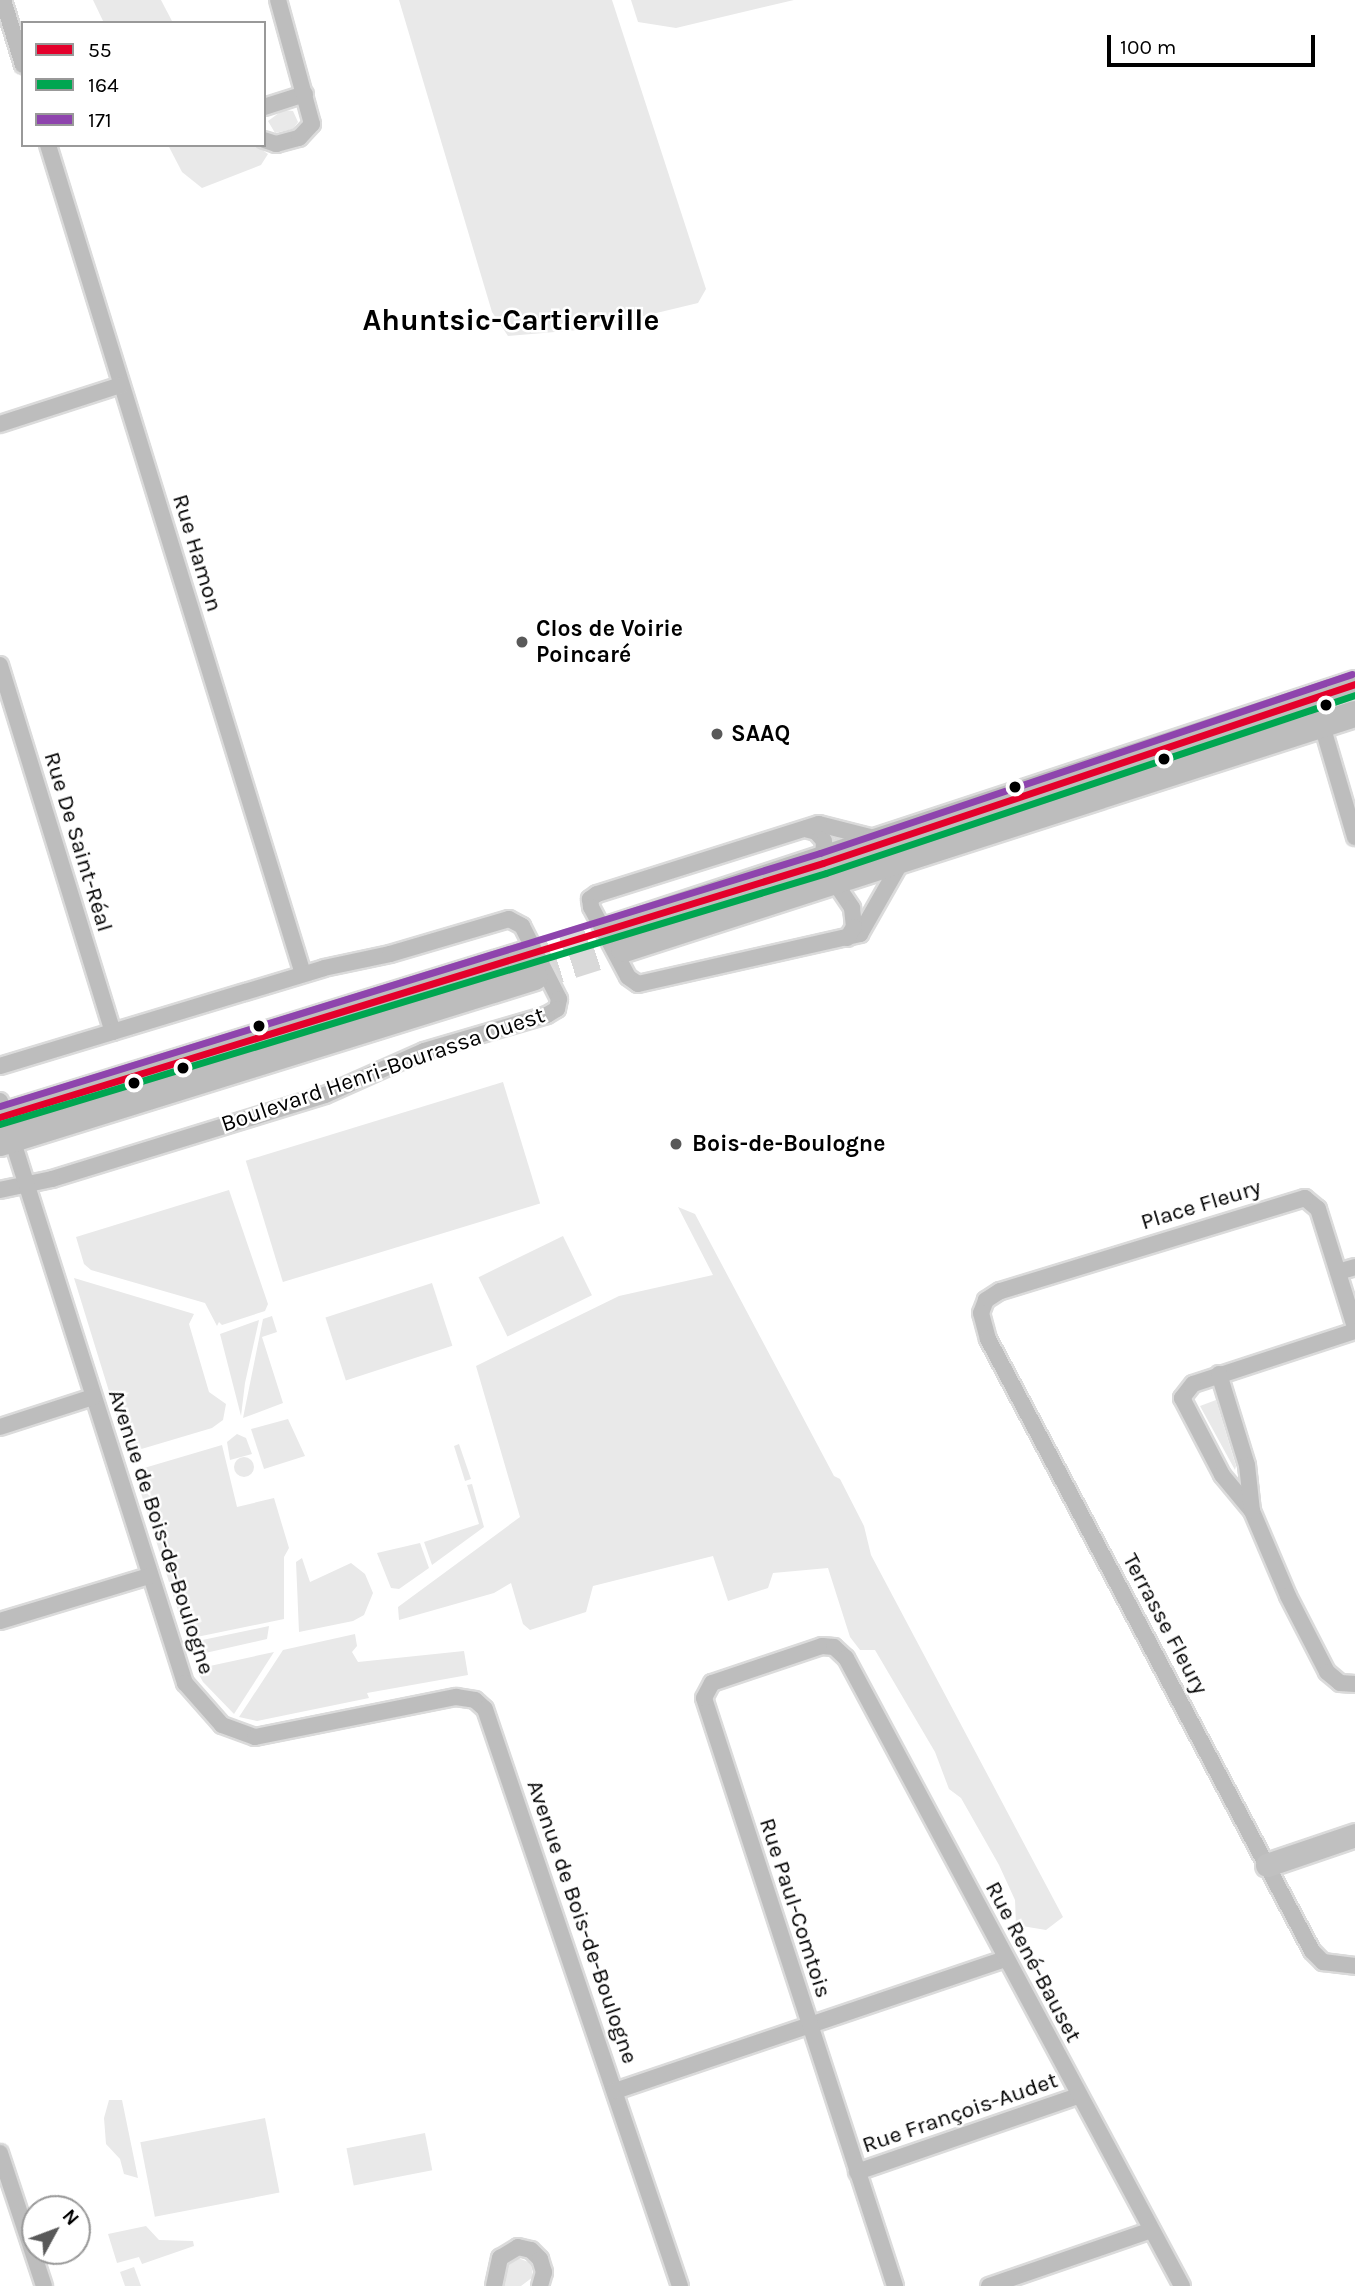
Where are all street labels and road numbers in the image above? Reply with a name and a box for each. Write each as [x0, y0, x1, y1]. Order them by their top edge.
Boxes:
street label: Rue Hamon [166, 491, 228, 615]
street label: Rue De Saint-Réal [38, 749, 118, 935]
street label: Boulevard Henri-Bourassa Ouest [218, 1002, 548, 1138]
street label: Place Fleury [1138, 1174, 1264, 1236]
street label: Avenue de Bois-de-Boulogne [102, 1386, 220, 1678]
street label: Terrasse Fleury [1116, 1549, 1214, 1699]
street label: Avenue de Bois-de-Boulogne [520, 1777, 644, 2067]
street label: Rue Paul-Comtois [753, 1815, 837, 2001]
street label: Rue René-Bauset [979, 1877, 1087, 2047]
street label: Rue François-Audet [859, 2067, 1061, 2159]

